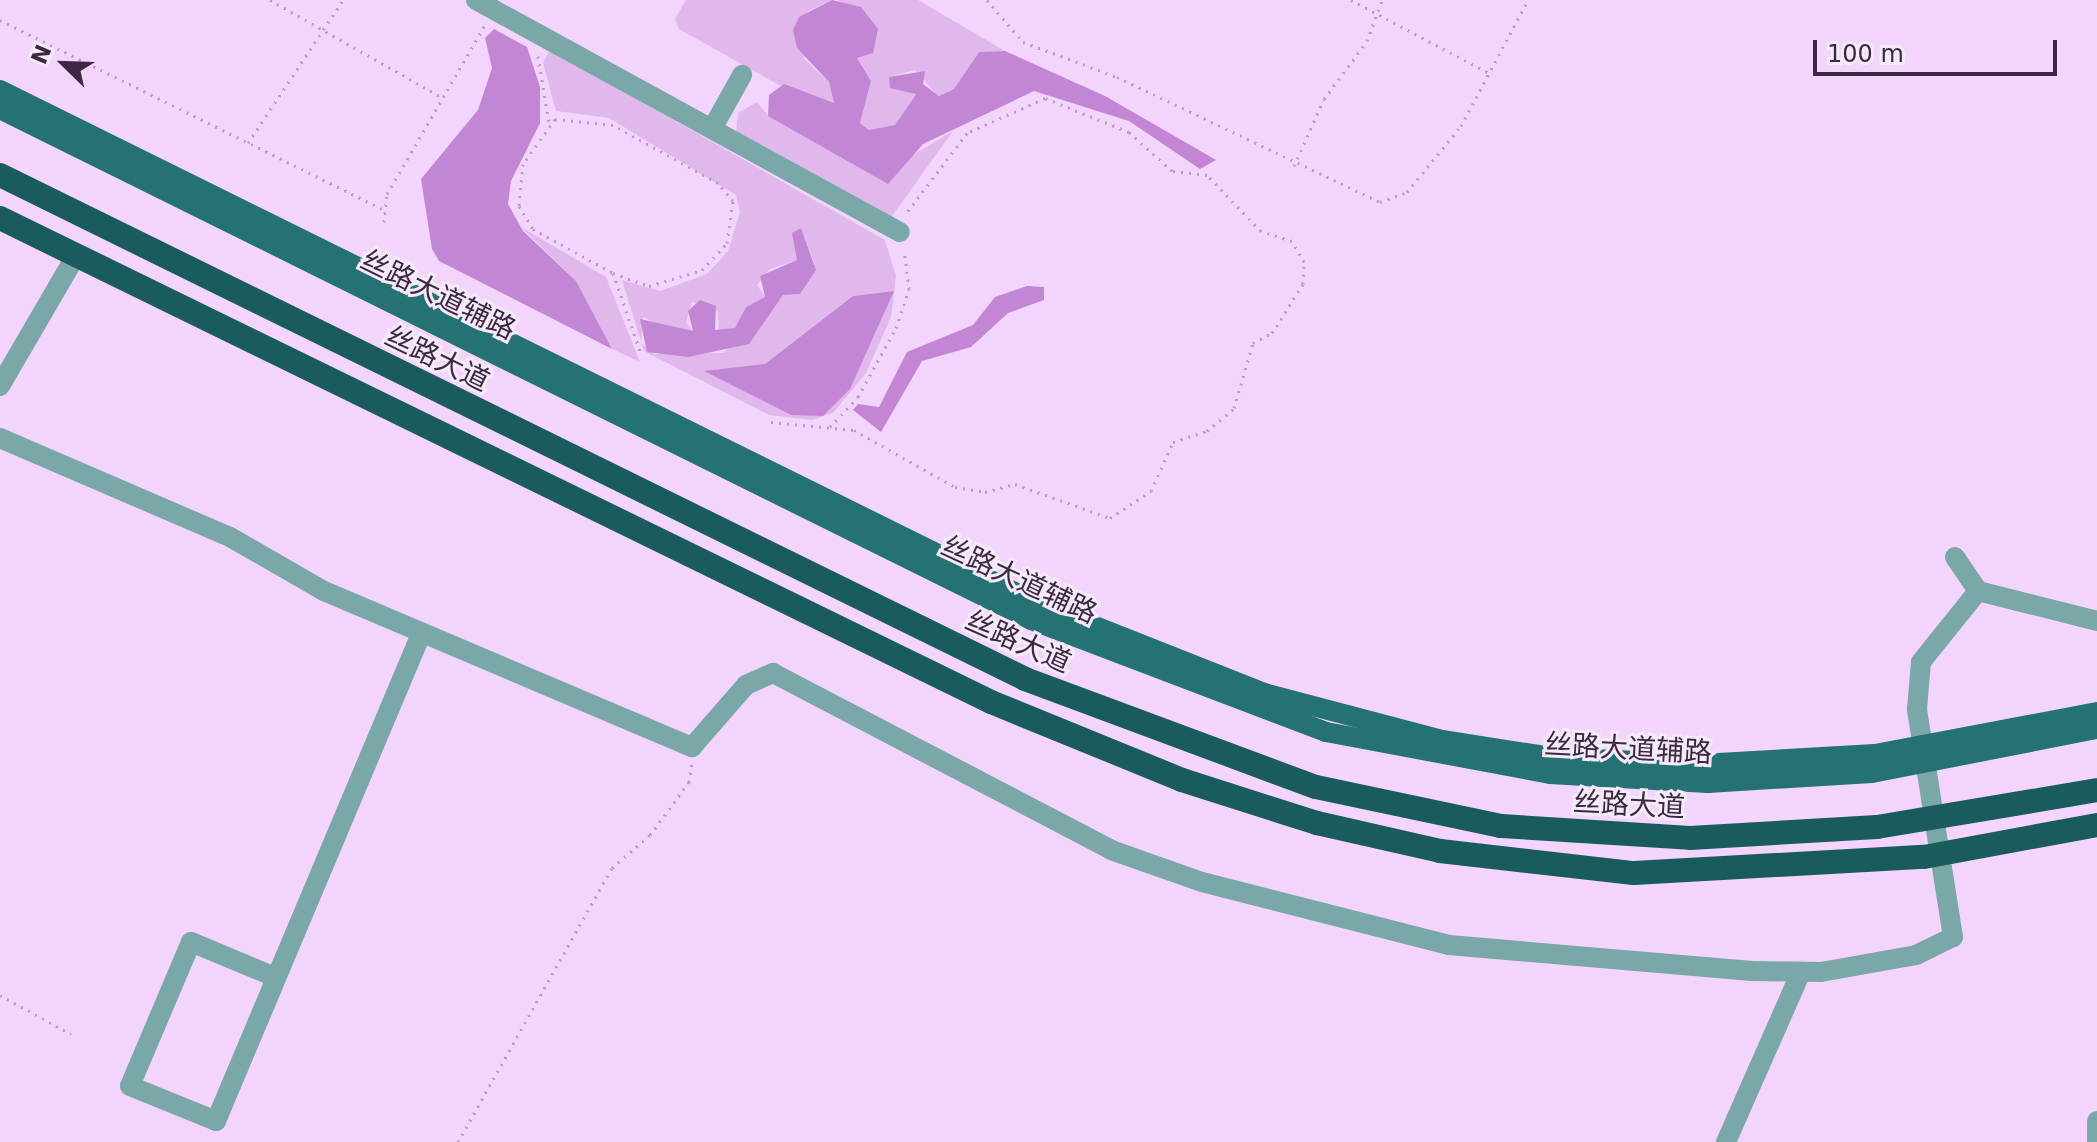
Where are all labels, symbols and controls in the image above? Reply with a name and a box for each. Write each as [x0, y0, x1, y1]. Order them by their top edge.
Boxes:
north arrow [24, 24, 104, 104]
scale bar [1817, 24, 2061, 74]
text: 100 m [1827, 40, 1904, 68]
text: N [26, 41, 57, 68]
street label: 丝路大道辅路 [355, 243, 521, 347]
street label: 丝路大道 [379, 319, 495, 399]
street label: 丝路大道辅路 [936, 529, 1102, 631]
street label: 丝路大道 [960, 604, 1076, 680]
street label: 丝路大道辅路 [1543, 728, 1713, 770]
street label: 丝路大道 [1572, 785, 1686, 825]

